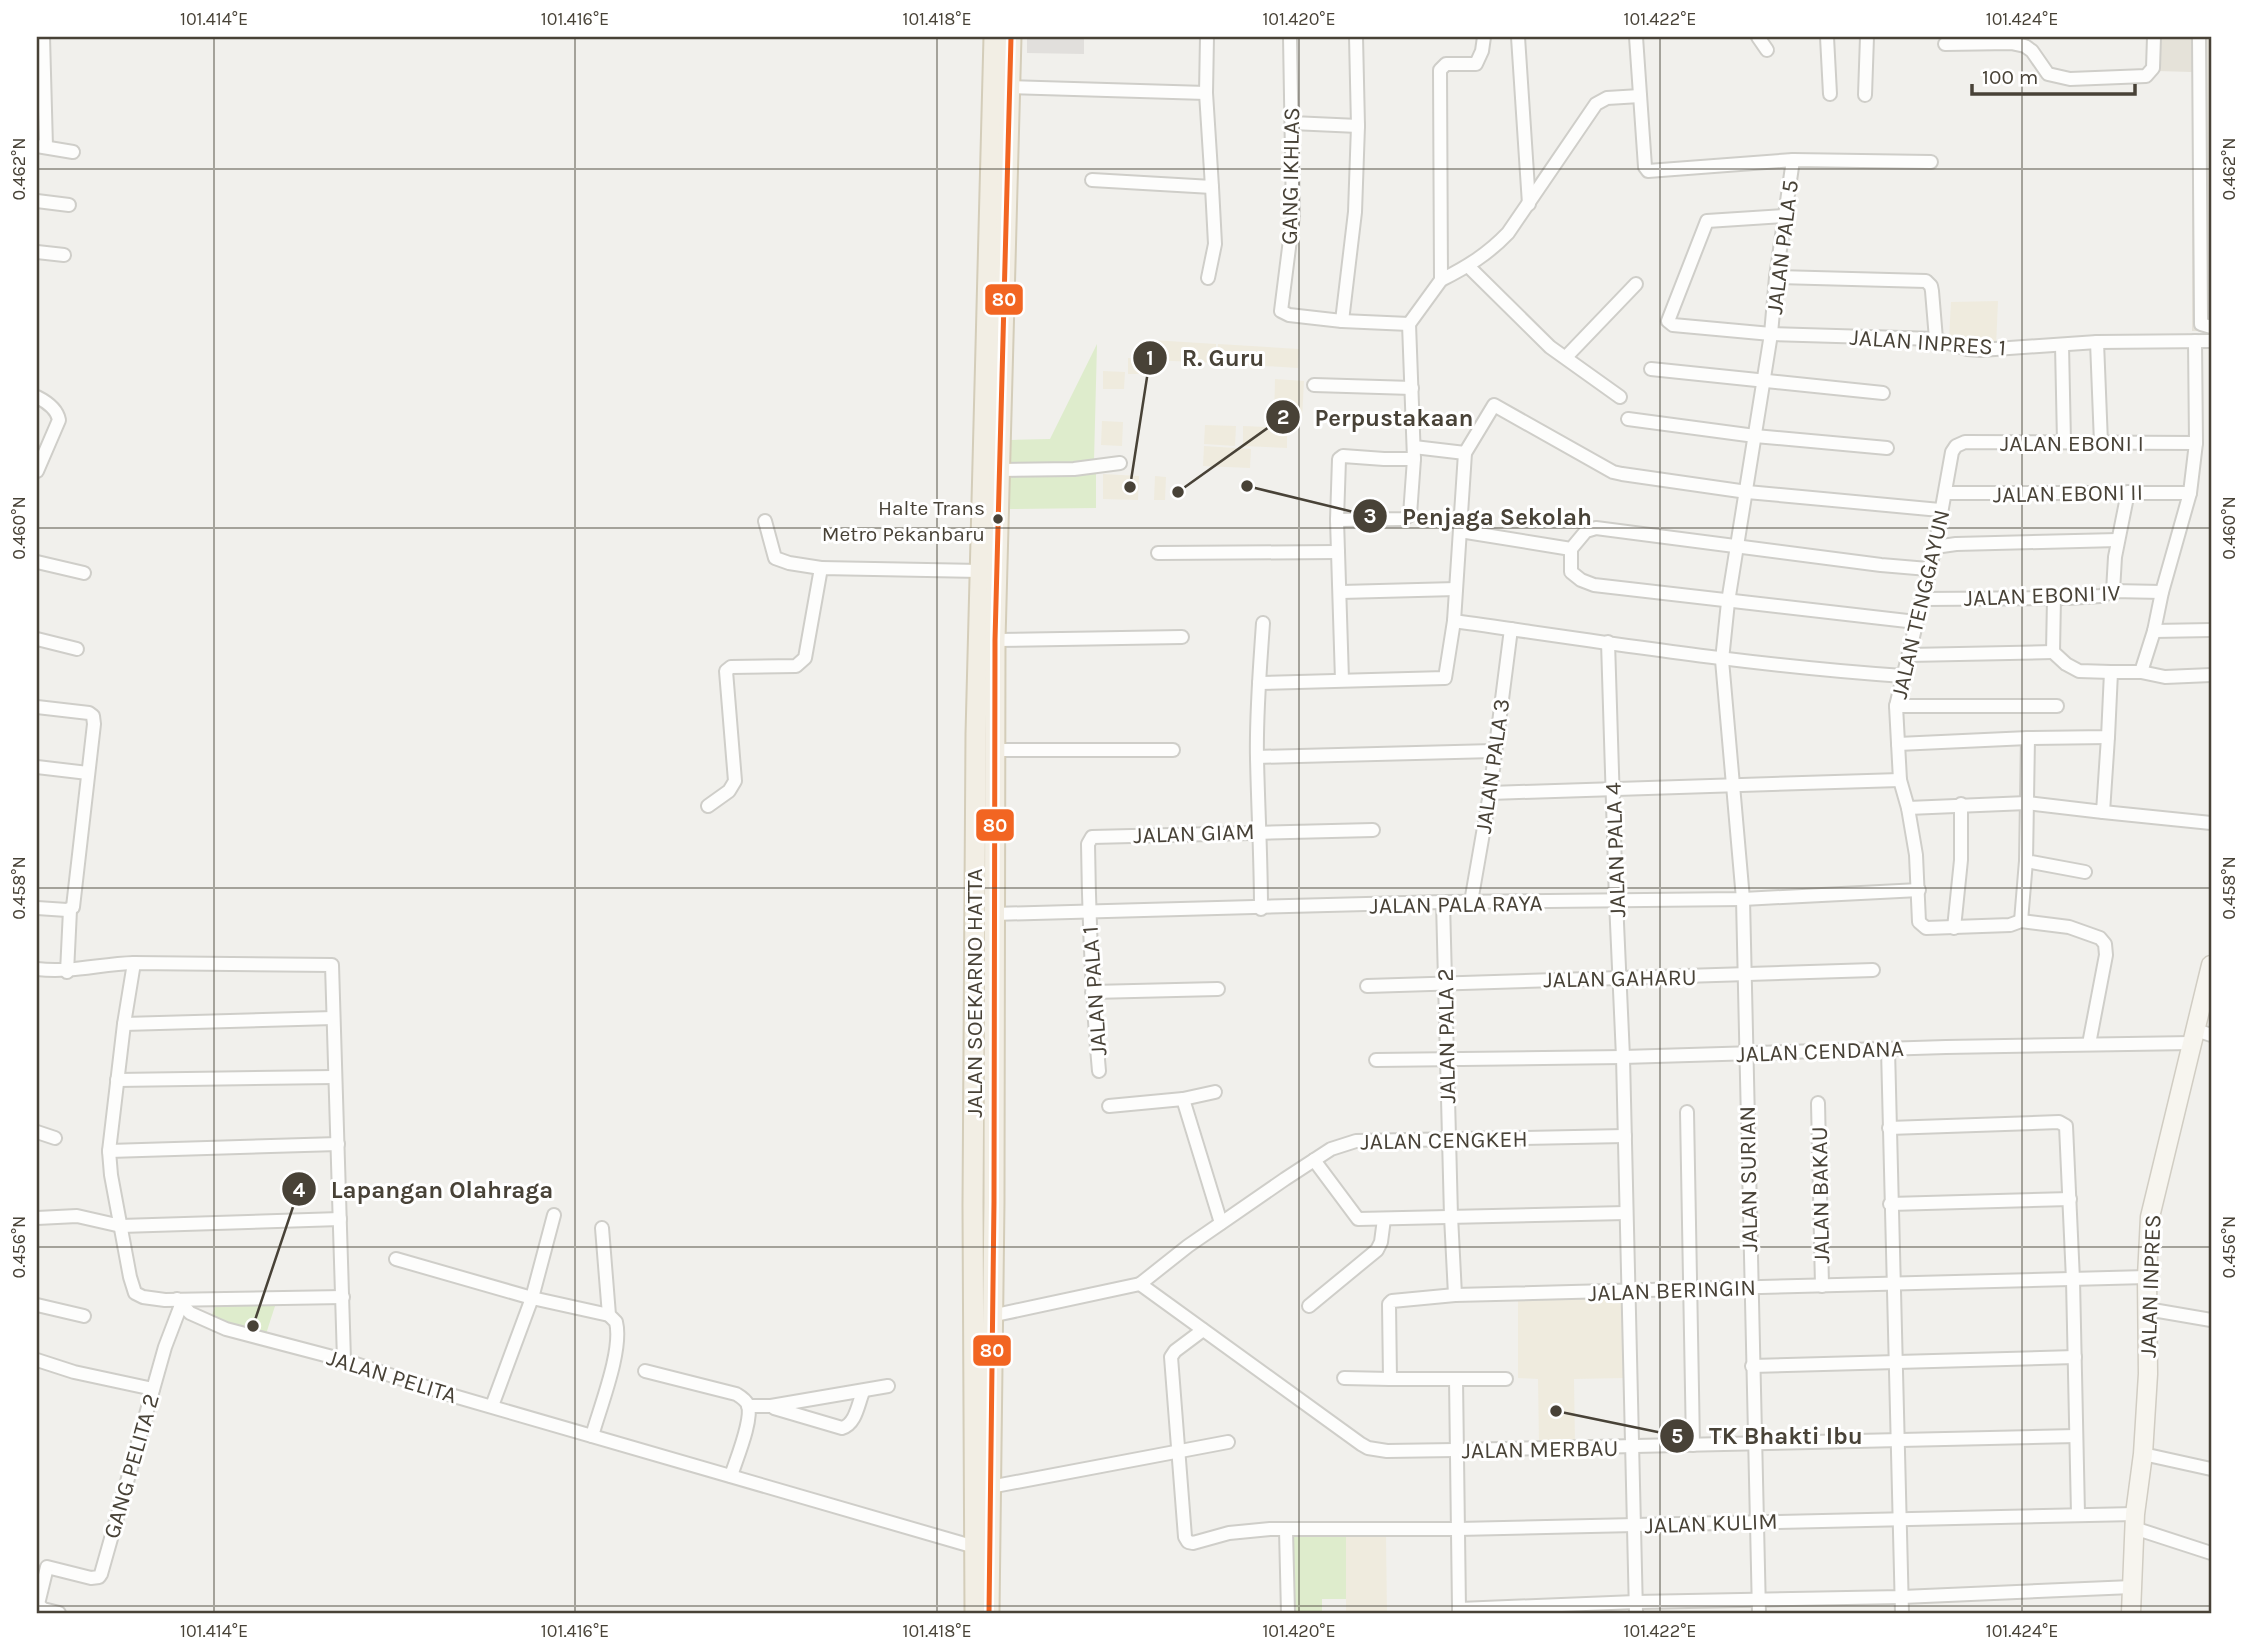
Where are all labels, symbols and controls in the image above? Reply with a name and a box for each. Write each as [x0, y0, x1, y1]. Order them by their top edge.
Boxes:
text: 101.414°E [180, 8, 248, 30]
text: 101.416°E [541, 8, 609, 30]
text: 101.418°E [902, 8, 972, 30]
text: 101.420°E [1262, 8, 1336, 30]
text: 101.422°E [1624, 8, 1696, 30]
text: 101.424°E [1986, 8, 2058, 30]
scale bar [1972, 52, 2134, 96]
text: 100 m [1982, 65, 2039, 89]
street label: GANG IKHLAS [1276, 107, 1305, 245]
text: 0.462°N [8, 137, 30, 201]
text: 0.462°N [2218, 137, 2240, 201]
street label: JALAN PALA 5 [1761, 178, 1804, 316]
line badge: 80 [984, 283, 1024, 316]
text: 80 [992, 289, 1016, 311]
street label: JALAN INPRES 1 [1849, 324, 2007, 361]
callout: R. Guru [1132, 336, 1278, 381]
text: R. Guru [1182, 344, 1264, 372]
text: 1 [1146, 346, 1154, 370]
callout: Perpustakaan [1265, 395, 1487, 440]
text: Perpustakaan [1314, 404, 1474, 432]
text: 2 [1277, 405, 1289, 429]
street label: JALAN EBONI I [2000, 430, 2144, 457]
street label: JALAN EBONI II [1993, 479, 2143, 508]
callout: Penjaga Sekolah [1353, 494, 1606, 539]
text: 0.460°N [8, 496, 30, 560]
place label: Halte Trans Metro Pekanbaru [822, 496, 985, 546]
text: 0.460°N [2218, 496, 2240, 560]
text: Penjaga Sekolah [1402, 503, 1592, 531]
text: 3 [1363, 504, 1377, 528]
street label: JALAN TENGGAYUN [1886, 507, 1955, 701]
marker: Halte Trans Metro Pekanbaru [991, 512, 1005, 526]
street label: JALAN EBONI IV [1963, 579, 2121, 612]
street label: JALAN PALA 3 [1470, 697, 1515, 835]
street label: JALAN PALA 4 [1600, 782, 1631, 918]
line badge: 80 [975, 808, 1015, 842]
text: 80 [983, 815, 1007, 837]
street label: JALAN GIAM [1133, 818, 1255, 849]
text: 0.458°N [8, 856, 30, 920]
text: 0.458°N [2218, 856, 2240, 920]
street label: JALAN SOEKARNO HATTA [961, 868, 988, 1118]
street label: JALAN PALA RAYA [1369, 889, 1543, 920]
street label: JALAN PALA 1 [1077, 925, 1112, 1057]
street label: JALAN GAHARU [1543, 964, 1697, 993]
street label: JALAN PALA 2 [1432, 968, 1461, 1104]
street label: JALAN CENDANA [1736, 1035, 1904, 1068]
street label: JALAN SURIAN [1734, 1106, 1763, 1252]
street label: JALAN CENGKEH [1360, 1126, 1528, 1155]
street label: JALAN BAKAU [1806, 1126, 1835, 1264]
callout: Lapangan Olahraga [282, 1167, 567, 1212]
text: Lapangan Olahraga [331, 1176, 553, 1204]
text: 4 [293, 1178, 306, 1202]
street label: JALAN INPRES [2135, 1214, 2166, 1358]
text: 0.456°N [8, 1216, 30, 1278]
text: 0.456°N [2218, 1216, 2240, 1278]
street label: JALAN BERINGIN [1588, 1274, 1756, 1307]
line badge: 80 [972, 1334, 1012, 1367]
text: 80 [980, 1340, 1004, 1362]
street label: JALAN PELITA [324, 1344, 460, 1409]
street label: GANG PELITA 2 [98, 1391, 165, 1542]
callout: TK Bhakti Ibu [1660, 1413, 1877, 1458]
text: TK Bhakti Ibu [1709, 1422, 1863, 1450]
text: 5 [1671, 1424, 1683, 1448]
street label: JALAN MERBAU [1461, 1435, 1619, 1464]
street label: JALAN KULIM [1644, 1508, 1778, 1539]
text: 101.414°E [180, 1620, 248, 1642]
text: 101.416°E [541, 1620, 609, 1642]
text: 101.418°E [902, 1620, 972, 1642]
text: 101.420°E [1262, 1620, 1336, 1642]
text: 101.422°E [1624, 1620, 1696, 1642]
text: 101.424°E [1986, 1620, 2058, 1642]

